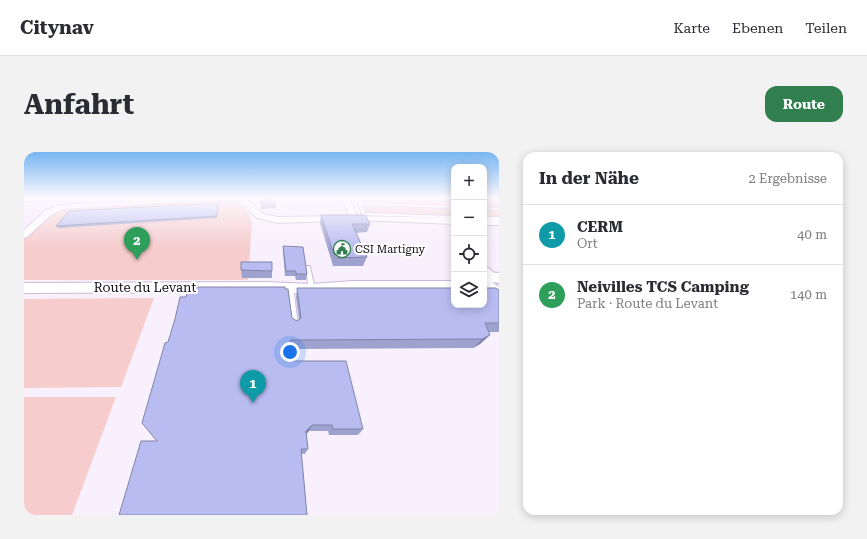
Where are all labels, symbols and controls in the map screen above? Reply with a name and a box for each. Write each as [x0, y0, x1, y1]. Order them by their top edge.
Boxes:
text: Citynav [20, 16, 94, 39]
text: Karte [674, 20, 710, 36]
text: Ebenen [732, 20, 783, 36]
text: Teilen [805, 20, 847, 36]
button: Route [765, 86, 843, 122]
text: Anfahrt [24, 88, 134, 121]
map controls [451, 164, 487, 308]
button: + [451, 164, 487, 200]
text: In der Nähe [539, 168, 639, 188]
text: 2 Ergebnisse [749, 171, 827, 186]
button: − [451, 200, 487, 236]
text: CERM [577, 218, 623, 236]
pin: 2 [124, 227, 150, 260]
text: 1 [548, 227, 556, 242]
text: 40 m [797, 227, 827, 242]
button: locate [451, 236, 487, 272]
text: Ort [577, 236, 598, 251]
public building icon: CSI Martigny [332, 239, 352, 259]
place label: CSI Martigny [355, 243, 426, 256]
button: layers [451, 272, 487, 308]
text: Neivilles TCS Camping [577, 278, 749, 296]
street label: Route du Levant [94, 280, 196, 295]
text: 2 [548, 287, 556, 302]
text: 140 m [790, 287, 827, 302]
text: Park · Route du Levant [577, 296, 718, 311]
your location [280, 342, 300, 362]
pin: 1 [240, 370, 266, 403]

